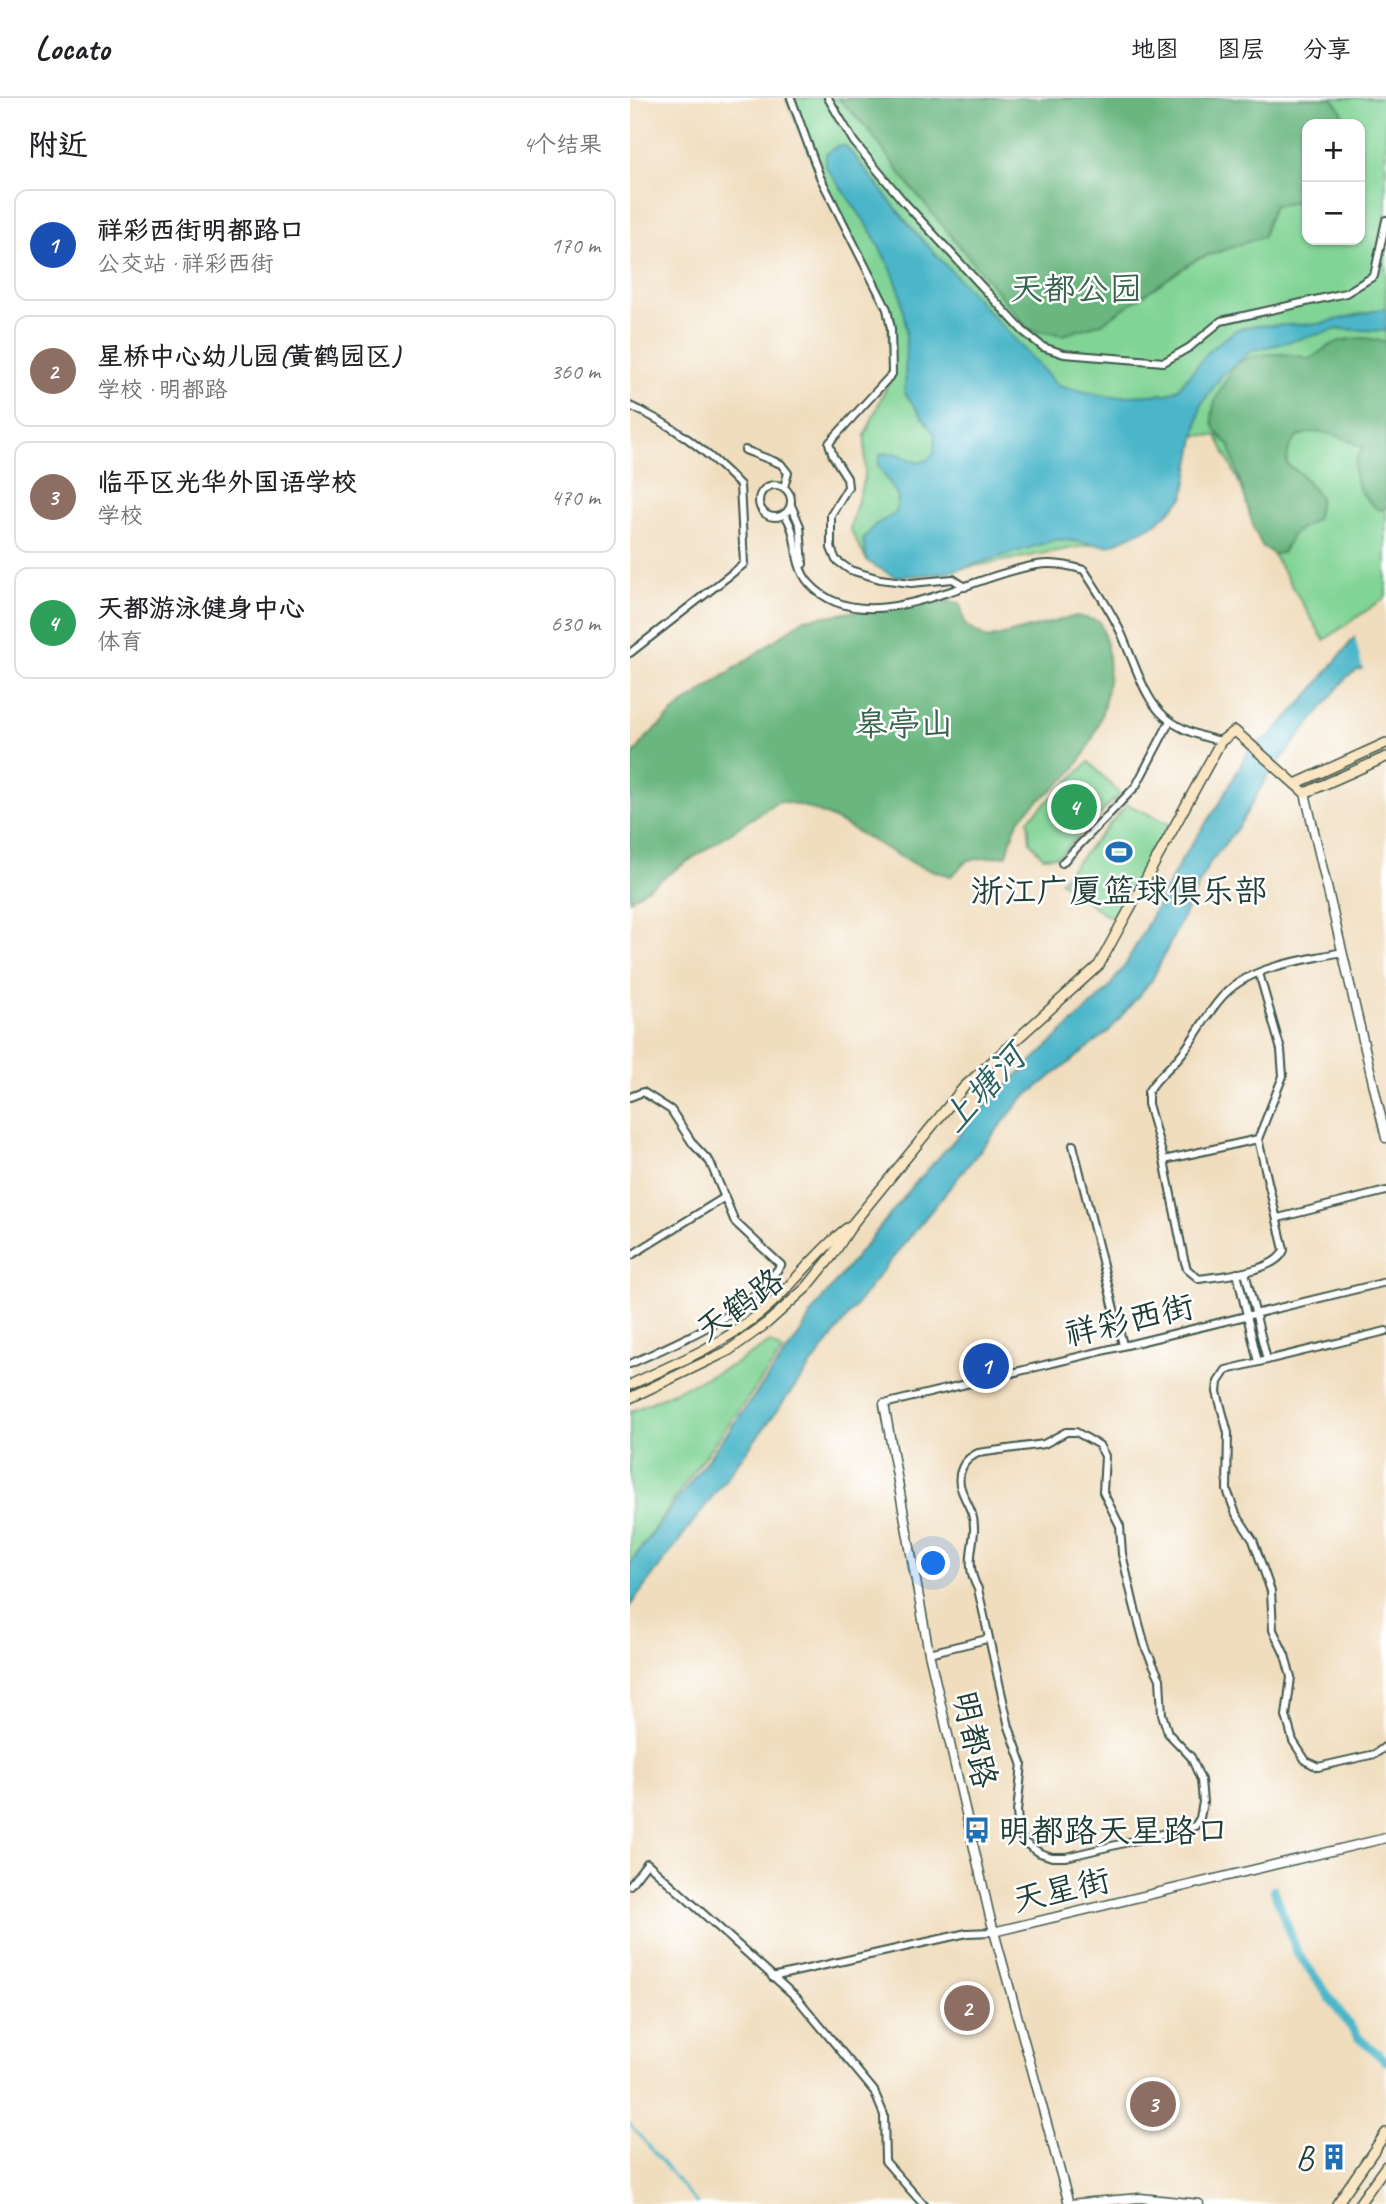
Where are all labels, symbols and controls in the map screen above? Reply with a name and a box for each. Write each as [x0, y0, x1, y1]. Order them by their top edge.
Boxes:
text: Locato [35, 27, 109, 69]
text: 地图 [1131, 34, 1179, 64]
text: 图层 [1217, 34, 1265, 64]
text: 分享 [1303, 34, 1351, 64]
map controls [1302, 119, 1365, 245]
button: + [1302, 119, 1365, 182]
text: 附近 [28, 126, 88, 164]
text: 4个结果 [523, 130, 602, 159]
button: − [1302, 182, 1365, 245]
text: 祥彩西街明都路口 [97, 214, 305, 247]
text: 1 [48, 231, 58, 260]
text: 170 m [551, 231, 600, 260]
text: 公交站 · 祥彩西街 [97, 249, 273, 278]
park label: 天都公园 [1010, 268, 1142, 310]
text: 星桥中心幼儿园(黄鹤园区) [97, 340, 400, 373]
text: 2 [48, 357, 58, 386]
text: 360 m [551, 357, 600, 386]
text: 学校 · 明都路 [97, 375, 227, 404]
text: 临平区光华外国语学校 [97, 466, 357, 499]
text: 3 [48, 483, 58, 512]
text: 470 m [551, 483, 600, 512]
text: 学校 [97, 501, 143, 530]
text: 天都游泳健身中心 [97, 592, 305, 625]
text: 4 [48, 609, 58, 638]
text: 630 m [551, 609, 600, 638]
text: 体育 [97, 627, 143, 656]
park label: 皋亭山 [855, 703, 954, 745]
pin: 4 [1051, 781, 1097, 833]
sports icon: 浙江广厦篮球俱乐部 [1104, 837, 1134, 867]
place label: 浙江广厦篮球俱乐部 [971, 870, 1268, 912]
water label: 上塘河 [931, 1031, 1039, 1142]
street label: 天鹤路 [687, 1259, 792, 1351]
street label: 祥彩西街 [1060, 1285, 1198, 1355]
pin: 1 [963, 1340, 1009, 1392]
your location [916, 1546, 950, 1580]
street label: 明都路 [943, 1686, 1007, 1792]
place label: 明都路天星路口 [998, 1810, 1229, 1852]
bus stop icon: 明都路天星路口 [962, 1815, 992, 1845]
street label: 天星街 [1008, 1858, 1114, 1922]
pin: 2 [944, 1982, 990, 2034]
pin: 3 [1130, 2078, 1176, 2130]
place label: B [1296, 2137, 1315, 2179]
building icon: B [1319, 2142, 1349, 2172]

